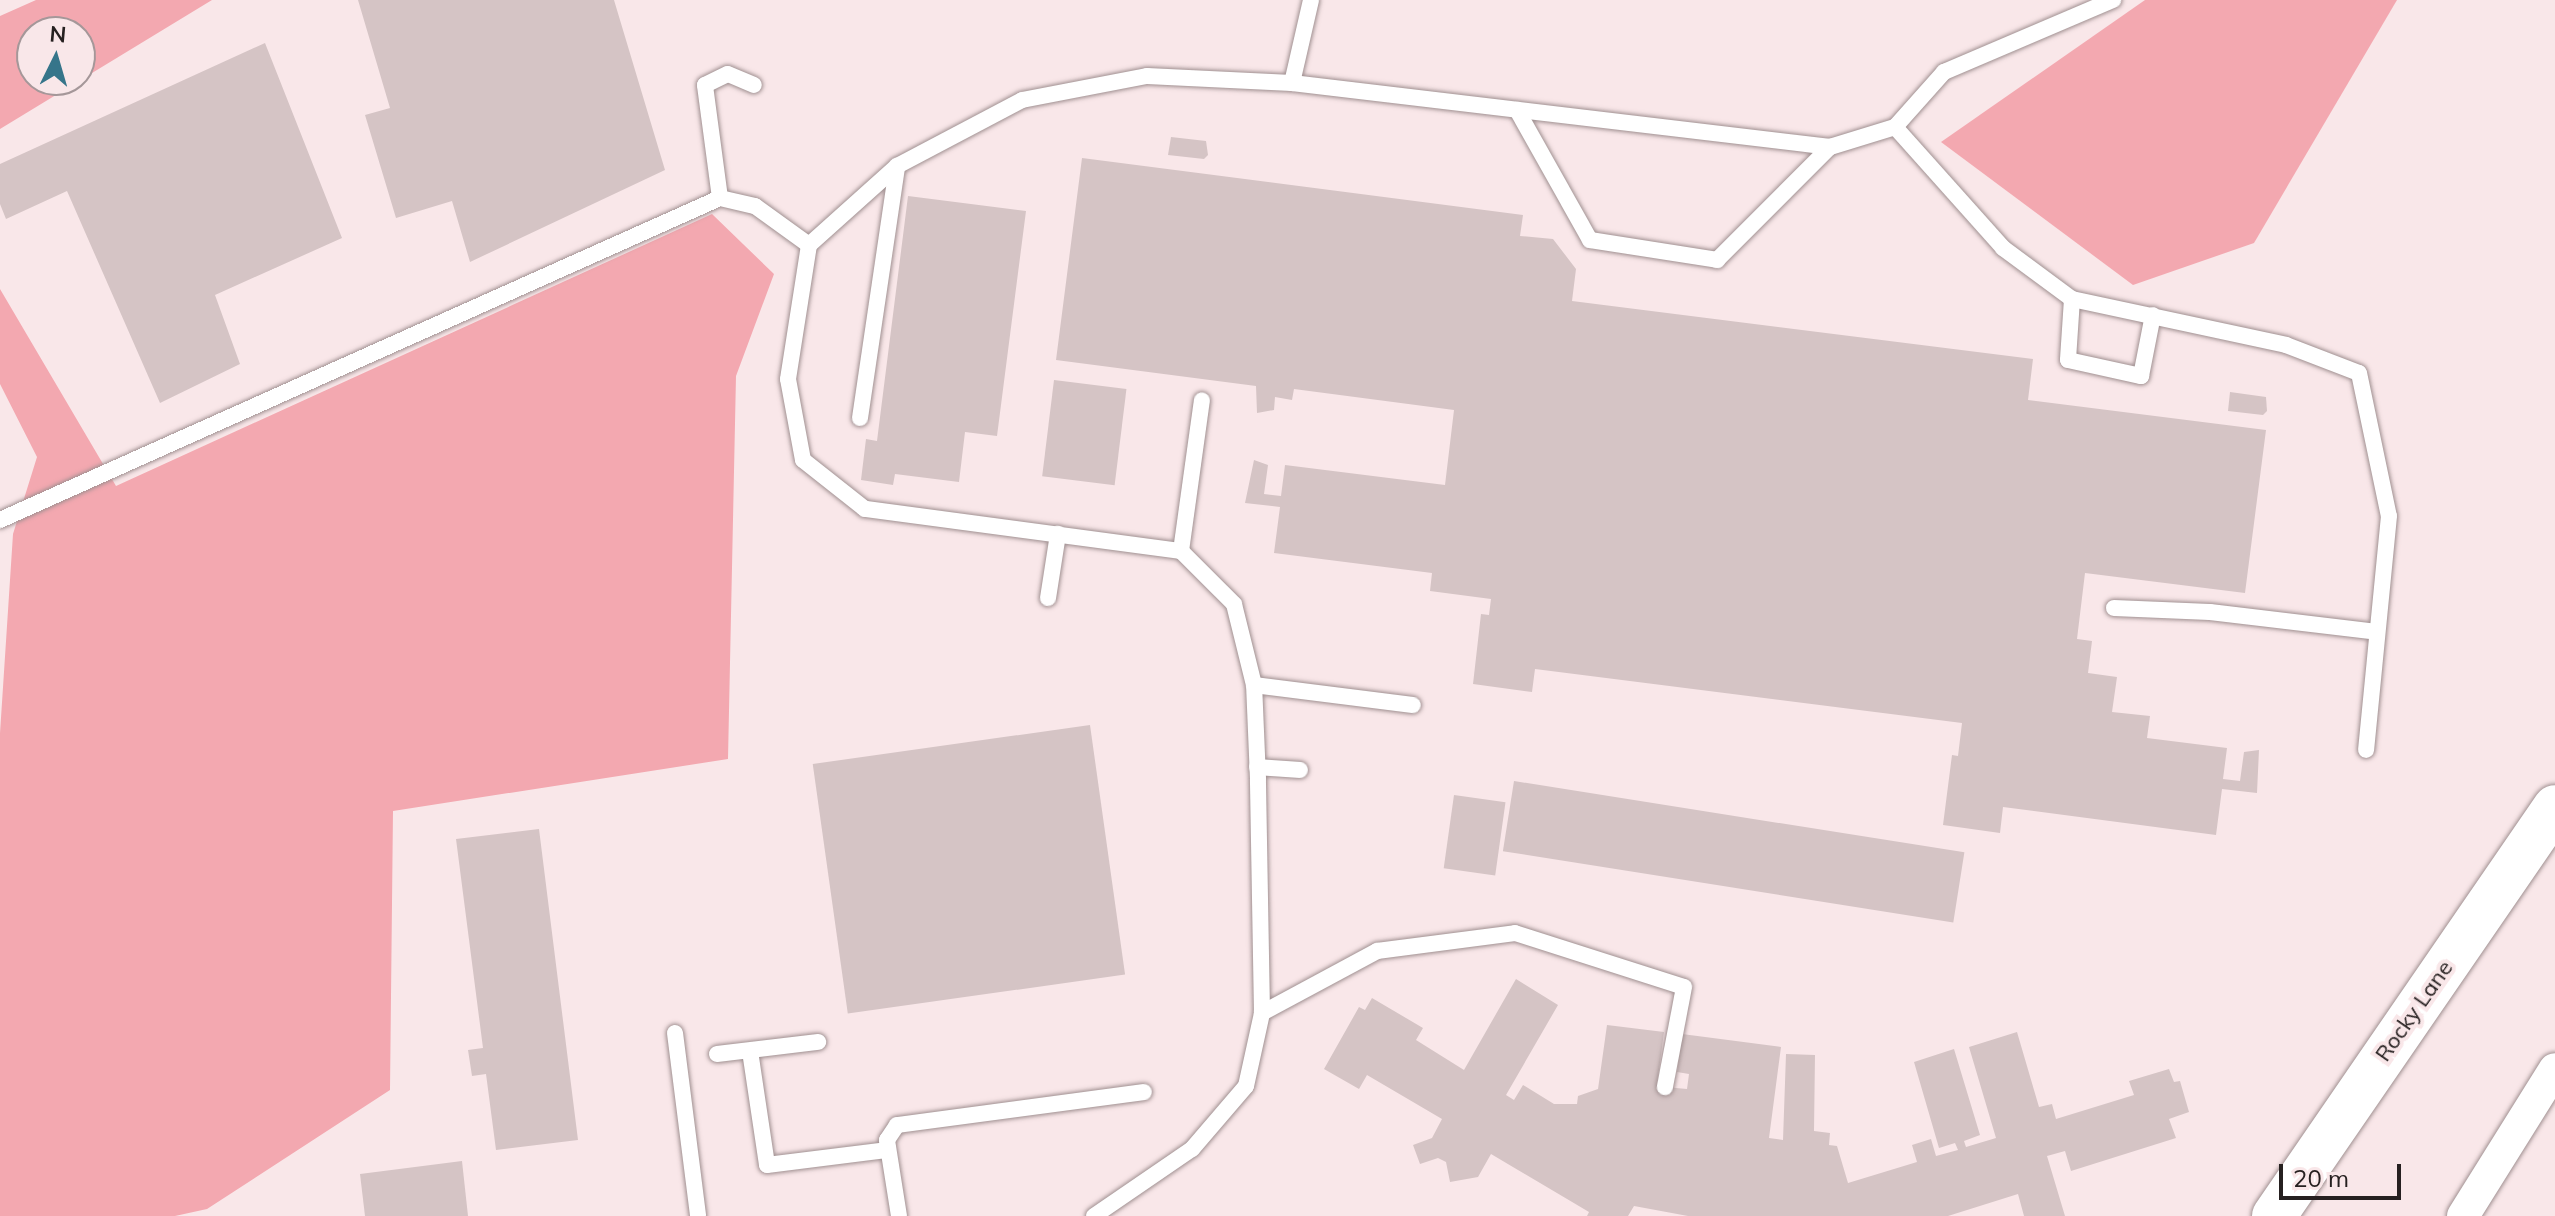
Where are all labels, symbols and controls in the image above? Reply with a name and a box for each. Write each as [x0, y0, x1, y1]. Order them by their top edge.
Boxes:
north arrow [16, 16, 96, 96]
text: N [48, 19, 67, 49]
street label: Rocky Lane [2370, 956, 2458, 1066]
scale bar [2283, 1148, 2405, 1198]
text: 20 m [2293, 1163, 2349, 1193]

